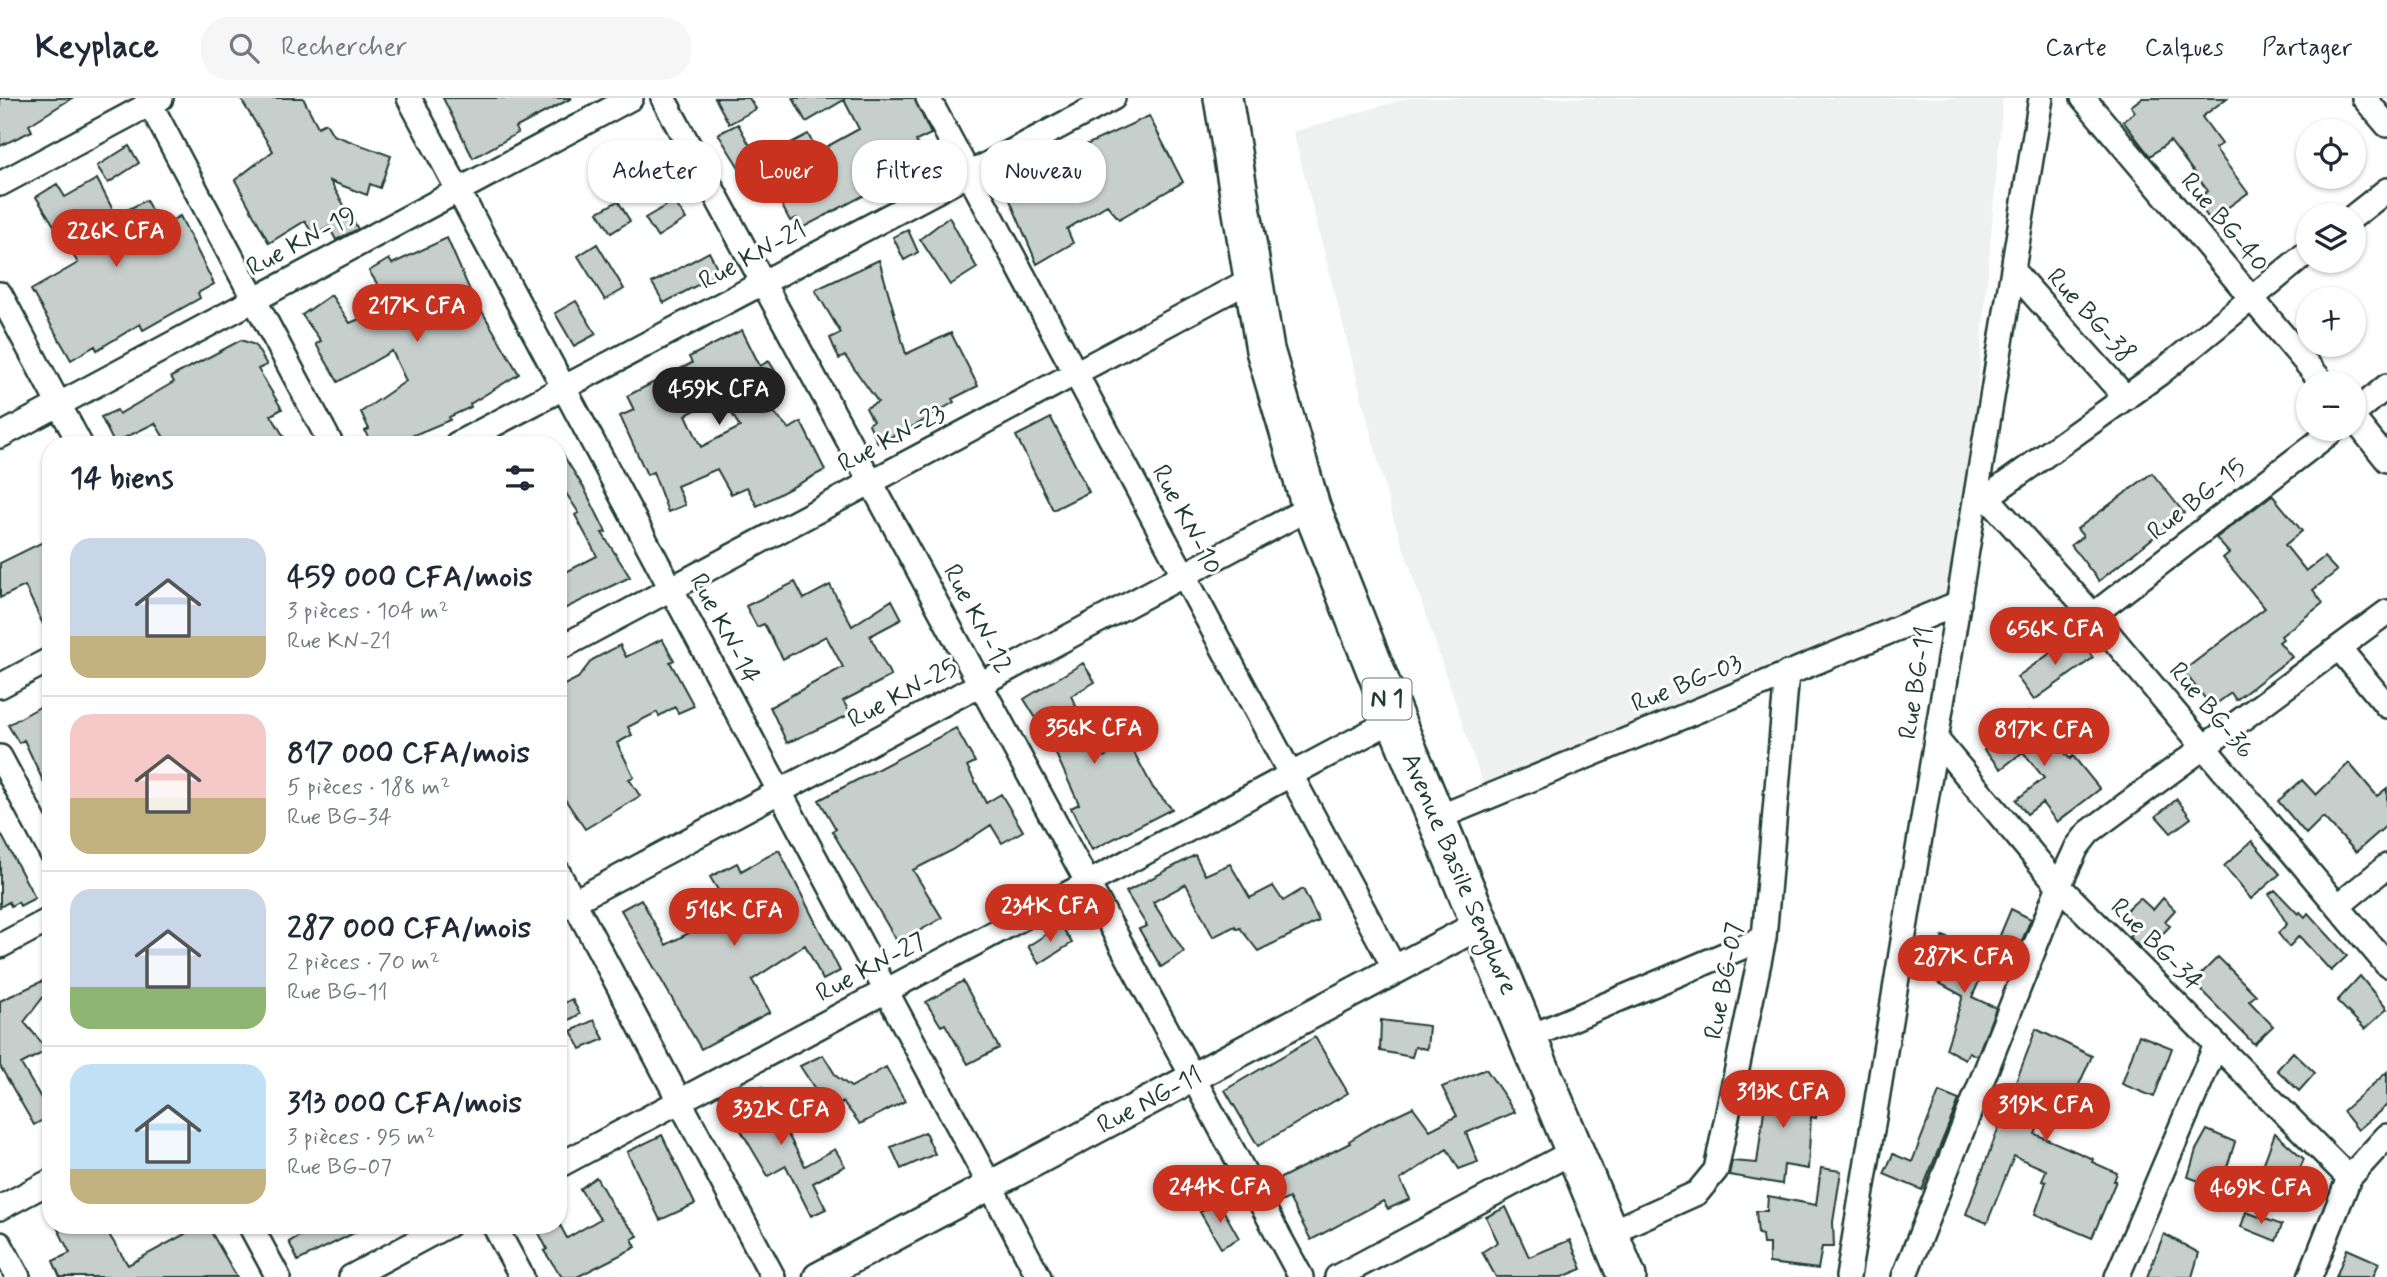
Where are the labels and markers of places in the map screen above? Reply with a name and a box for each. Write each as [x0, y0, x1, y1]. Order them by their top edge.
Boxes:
pin: 226K CFA [44, 209, 188, 269]
pin: 217K CFA [345, 285, 489, 344]
pin: 459K CFA [647, 368, 791, 427]
pin: 656K CFA [1983, 608, 2127, 667]
pin: 356K CFA [1022, 706, 1166, 766]
pin: 817K CFA [1972, 708, 2116, 768]
pin: 234K CFA [978, 884, 1122, 944]
pin: 516K CFA [662, 888, 806, 948]
pin: 287K CFA [1892, 936, 2036, 995]
pin: 313K CFA [1711, 1070, 1855, 1130]
pin: 319K CFA [1974, 1084, 2118, 1143]
pin: 332K CFA [709, 1088, 853, 1147]
pin: 244K CFA [1148, 1166, 1292, 1225]
pin: 469K CFA [2189, 1166, 2333, 1226]

